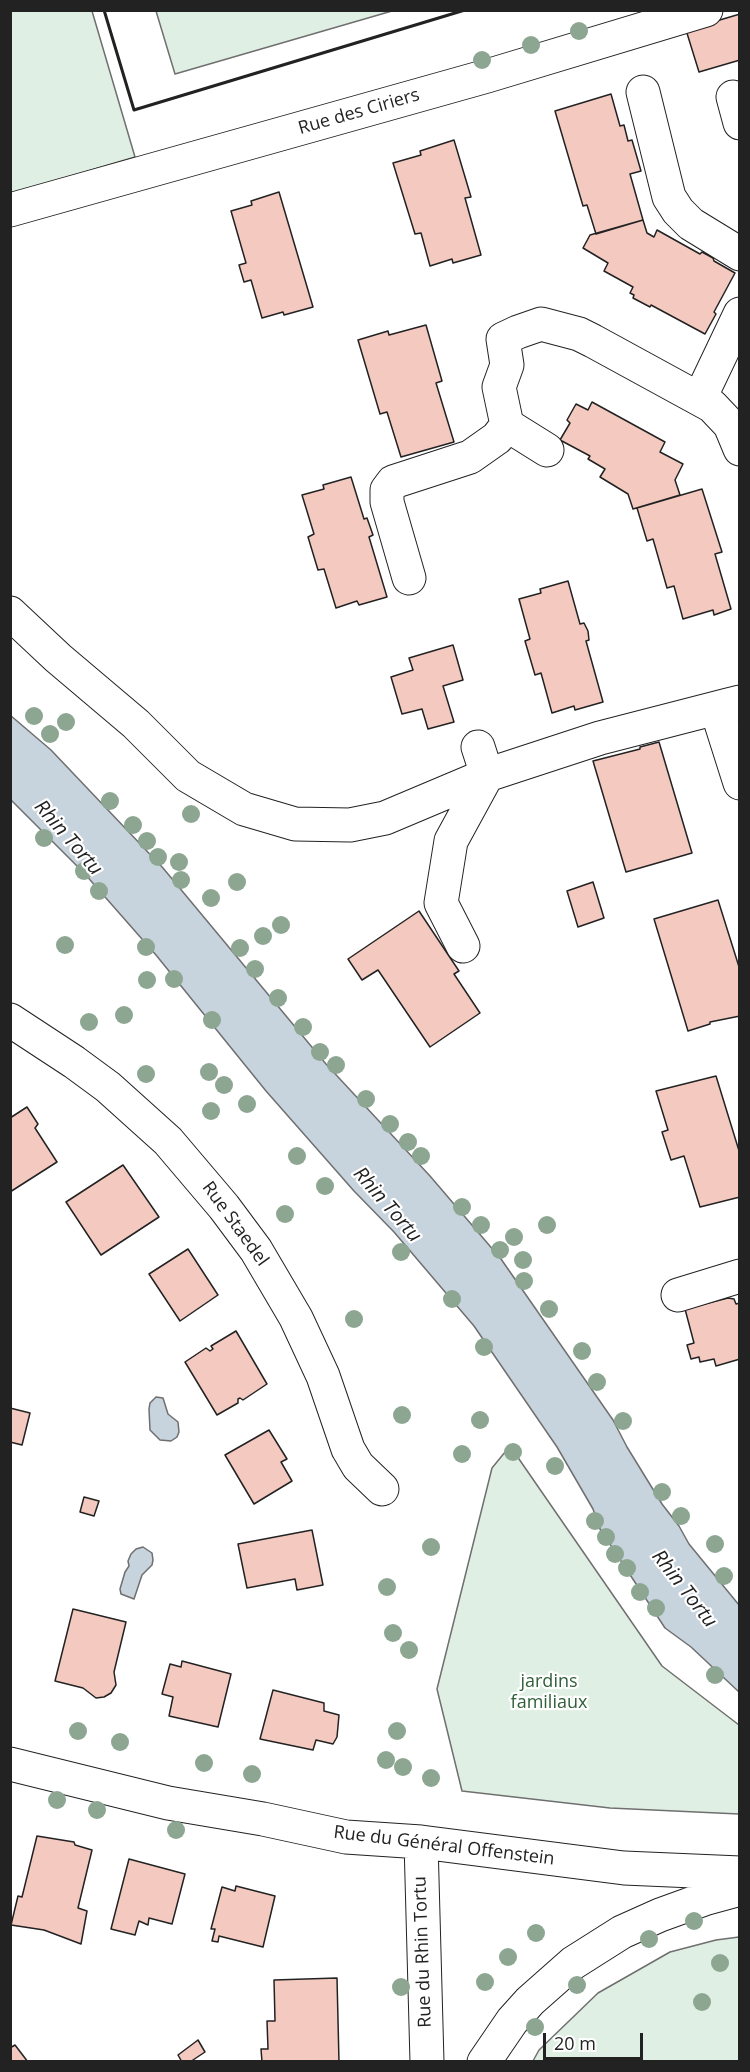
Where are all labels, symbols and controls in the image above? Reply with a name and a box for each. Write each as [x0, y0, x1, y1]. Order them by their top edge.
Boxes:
street label: Rue des Ciriers [296, 84, 422, 140]
water label: Rhin Tortu [29, 795, 107, 881]
water label: Rhin Tortu [348, 1162, 426, 1248]
street label: Rue Staedel [197, 1178, 273, 1270]
water label: Rhin Tortu [646, 1545, 722, 1633]
park label: jardins familiaux [511, 1671, 587, 1714]
street label: Rue du Général Offenstein [332, 1822, 556, 1870]
street label: Rue du Rhin Tortu [410, 1876, 436, 2028]
scale bar [546, 2021, 646, 2059]
text: 20 m [554, 2031, 596, 2055]

